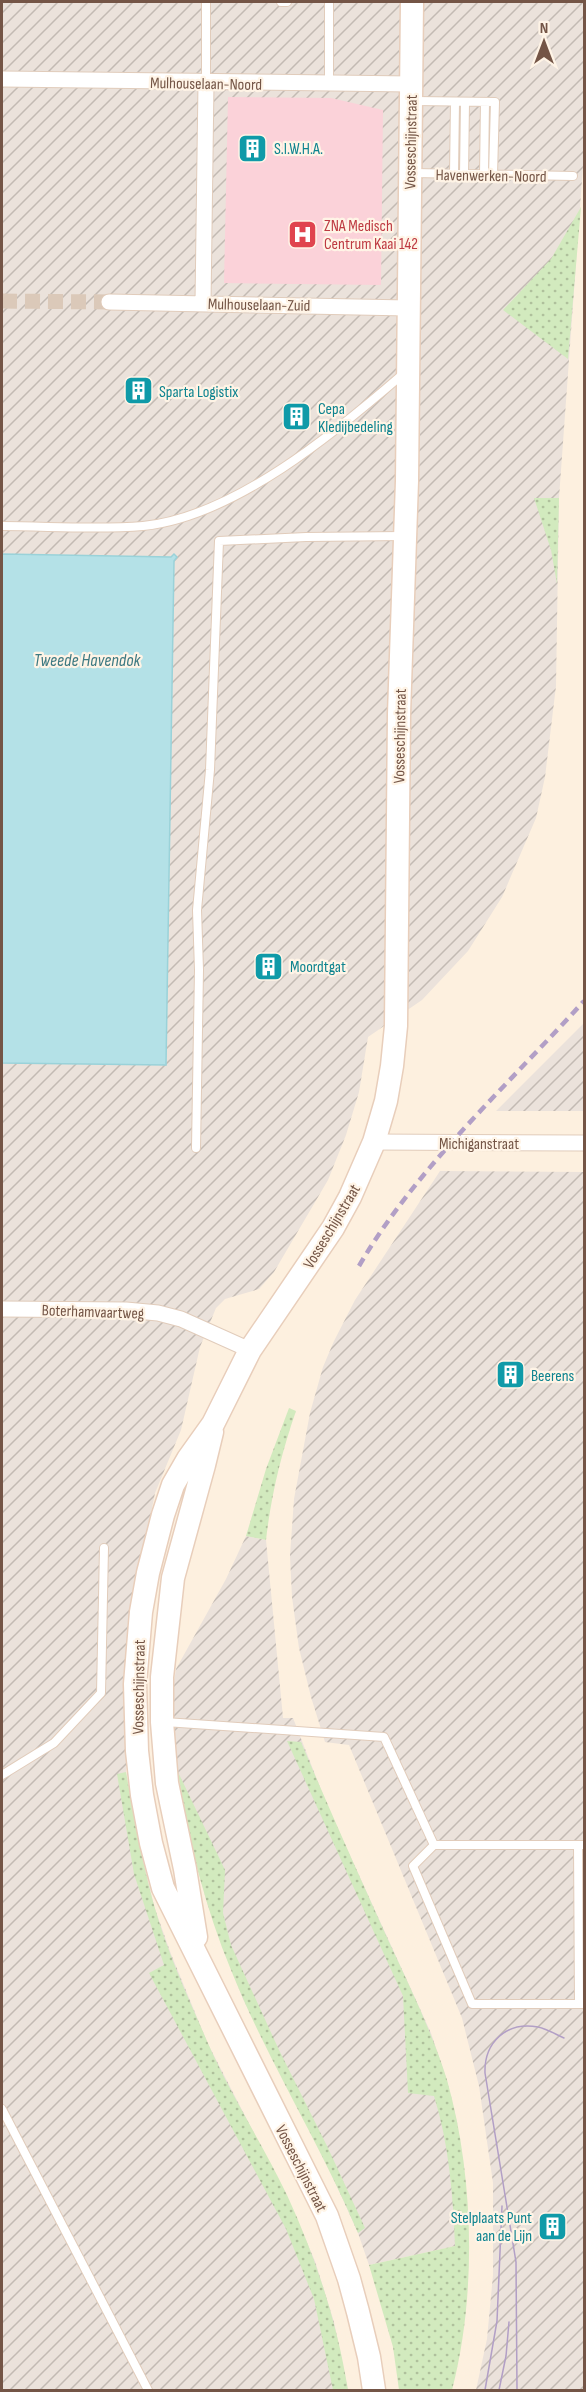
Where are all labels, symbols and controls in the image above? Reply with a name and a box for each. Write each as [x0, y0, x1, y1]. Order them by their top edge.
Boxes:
north arrow [514, 12, 574, 72]
text: N [540, 19, 548, 38]
street label: Mulhouselaan-Noord [150, 74, 262, 95]
street label: Vosseschijnstraat [401, 94, 422, 190]
building icon: S.I.W.H.A. [237, 132, 269, 164]
place label: S.I.W.H.A. [274, 140, 323, 159]
street label: Havenwerken-Noord [435, 166, 547, 187]
place label: ZNA Medisch Centrum Kaai 142 [324, 217, 418, 254]
hospital icon: ZNA Medisch Centrum Kaai 142 [287, 218, 319, 250]
street label: Mulhouselaan-Zuid [208, 295, 310, 316]
building icon: Sparta Logistix [122, 375, 154, 407]
place label: Sparta Logistix [159, 383, 238, 402]
place label: Cepa Kledijbedeling [318, 400, 393, 437]
building icon: Cepa Kledijbedeling [281, 401, 313, 433]
water label: Tweede Havendok [34, 650, 141, 671]
street label: Vosseschijnstraat [390, 688, 411, 784]
building icon: Moordtgat [253, 950, 285, 982]
place label: Moordtgat [290, 958, 346, 977]
street label: Michiganstraat [439, 1135, 519, 1154]
street label: Vosseschijnstraat [300, 1181, 365, 1272]
street label: Boterhamvaartweg [41, 1301, 144, 1324]
building icon: Beerens [494, 1359, 526, 1391]
place label: Beerens [531, 1367, 575, 1386]
street label: Vosseschijnstraat [129, 1639, 150, 1735]
street label: Vosseschijnstraat [271, 2122, 331, 2215]
place label: Stelplaats Punt aan de Lijn [451, 2209, 532, 2246]
building icon: Stelplaats Punt aan de Lijn [537, 2210, 569, 2242]

